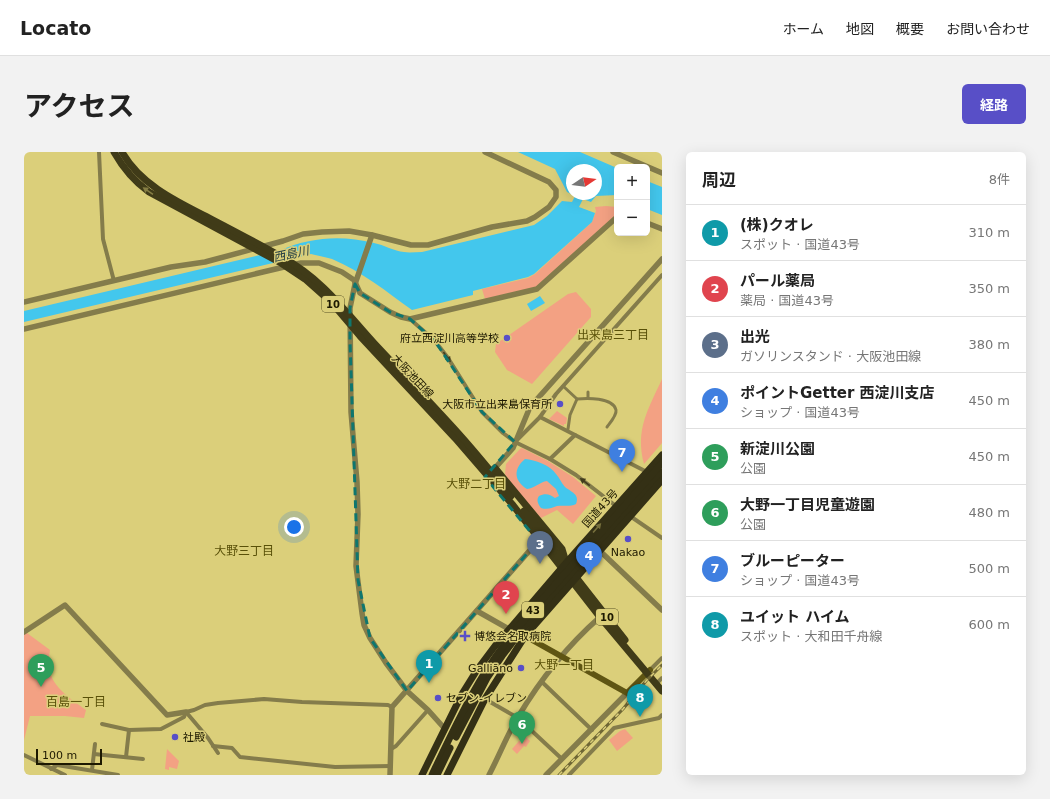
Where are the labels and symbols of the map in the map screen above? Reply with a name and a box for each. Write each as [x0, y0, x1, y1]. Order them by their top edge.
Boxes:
north arrow [566, 164, 602, 200]
one-way arrow [142, 187, 154, 194]
water label: 西島川 [272, 243, 312, 265]
road number: 10 [322, 296, 344, 312]
district label: 出来島三丁目 [577, 328, 649, 342]
place label: 府立西淀川高等学校 [400, 332, 499, 345]
marker: 府立西淀川高等学校 [502, 333, 512, 343]
street label: 大阪池田線 [389, 352, 436, 401]
one-way arrow [443, 352, 451, 362]
place label: 大阪市立出来島保育所 [442, 398, 553, 411]
marker: 大阪市立出来島保育所 [555, 399, 565, 409]
pin: 7 [609, 439, 635, 472]
district label: 大野二丁目 [446, 477, 506, 491]
one-way arrow [579, 478, 590, 486]
street label: 国道43号 [580, 487, 621, 530]
your location [284, 517, 304, 537]
one-way arrow [592, 522, 601, 533]
pin: 3 [527, 531, 553, 564]
marker: Nakao [623, 534, 633, 544]
pin: 4 [576, 542, 602, 575]
district label: 大野三丁目 [214, 544, 274, 558]
place label: Nakao [611, 546, 646, 559]
pin: 2 [493, 581, 519, 614]
road number: 43 [522, 602, 544, 618]
road number: 10 [596, 609, 618, 625]
marker: 博悠会名取病院 [459, 630, 471, 642]
place label: 博悠会名取病院 [474, 630, 551, 643]
pin: 1 [416, 650, 442, 683]
pin: 5 [28, 654, 54, 687]
district label: 大野一丁目 [534, 658, 594, 672]
place label: Galliāno [468, 662, 513, 675]
marker: Galliāno [516, 663, 526, 673]
pin: 8 [627, 684, 653, 717]
place label: セブン-イレブン [446, 692, 527, 705]
marker: セブン-イレブン [433, 693, 443, 703]
district label: 百島一丁目 [46, 695, 106, 709]
pin: 6 [509, 711, 535, 744]
place label: 社殿 [183, 731, 205, 744]
marker: 社殿 [170, 732, 180, 742]
scale bar [36, 747, 102, 766]

